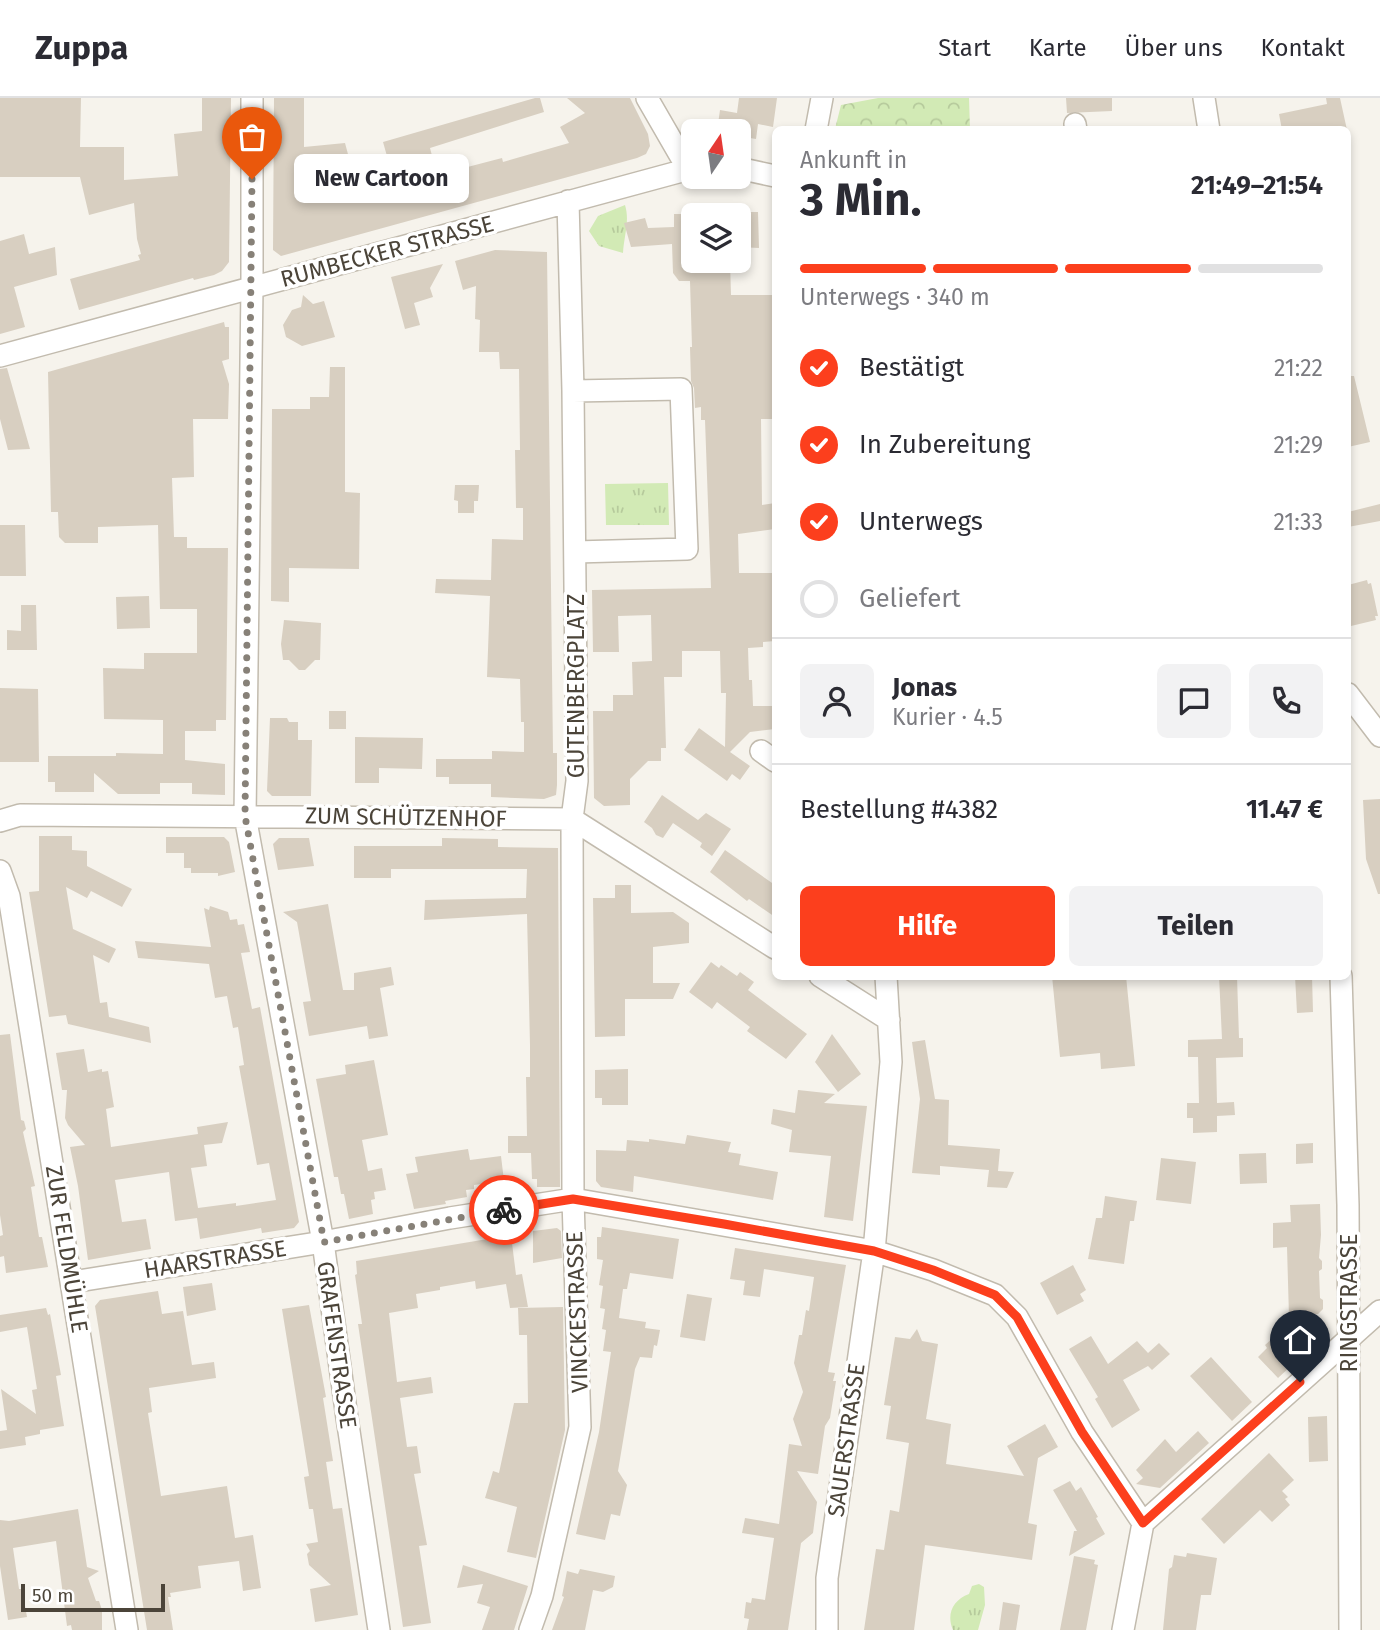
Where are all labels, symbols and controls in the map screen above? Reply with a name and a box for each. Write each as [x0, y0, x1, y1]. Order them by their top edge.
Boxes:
text: Zuppa [35, 28, 128, 68]
text: Start [938, 34, 991, 62]
text: Karte [1029, 34, 1087, 62]
text: Über uns [1125, 34, 1223, 62]
text: Kontakt [1261, 34, 1345, 62]
pin [222, 107, 282, 179]
icon: bag [233, 118, 271, 156]
north arrow [681, 119, 751, 189]
map controls [681, 119, 751, 273]
text: Ankunft in [800, 146, 907, 174]
callout: New Cartoon [294, 154, 469, 204]
text: New Cartoon [314, 164, 449, 192]
text: 21:49–21:54 [1191, 170, 1323, 201]
text: 3 Min. [800, 172, 922, 227]
button: layers [681, 203, 751, 273]
street label: RUMBECKER STRASSE [277, 209, 497, 293]
text: Unterwegs · 340 m [800, 283, 990, 311]
icon: check [800, 349, 838, 387]
text: Bestätigt [859, 352, 964, 383]
text: 21:22 [1274, 354, 1323, 382]
icon: check [800, 426, 838, 464]
text: In Zubereitung [859, 429, 1031, 460]
text: 21:29 [1273, 431, 1323, 459]
icon: check [800, 503, 838, 541]
text: Unterwegs [859, 506, 983, 537]
text: 21:33 [1274, 508, 1323, 536]
text: Geliefert [859, 583, 961, 614]
street label: GUTENBERGPLATZ [562, 594, 590, 778]
button: person [800, 664, 874, 738]
button: chat [1157, 664, 1231, 738]
button: phone [1249, 664, 1323, 738]
text: Jonas [892, 672, 957, 703]
text: Kurier · 4.5 [892, 703, 1003, 731]
text: Bestellung #4382 [800, 794, 998, 825]
text: 11.47 € [1246, 794, 1323, 825]
street label: ZUM SCHÜTZENHOF [305, 801, 507, 833]
button: Hilfe [800, 886, 1055, 966]
button: Teilen [1069, 886, 1323, 966]
street label: ZUR FELDMÜHLE [40, 1163, 94, 1335]
courier [469, 1175, 539, 1245]
icon: bike [485, 1191, 523, 1229]
street label: VINCKESTRASSE [560, 1231, 594, 1393]
street label: RINGSTRASSE [1335, 1233, 1363, 1373]
street label: HAARSTRASSE [142, 1234, 288, 1284]
street label: GRAFENSTRASSE [311, 1259, 363, 1431]
pin [1270, 1310, 1330, 1382]
icon: home [1281, 1321, 1319, 1359]
street label: SAUERSTRASSE [821, 1361, 871, 1519]
scale bar [21, 1581, 164, 1613]
text: 50 m [32, 1584, 73, 1607]

